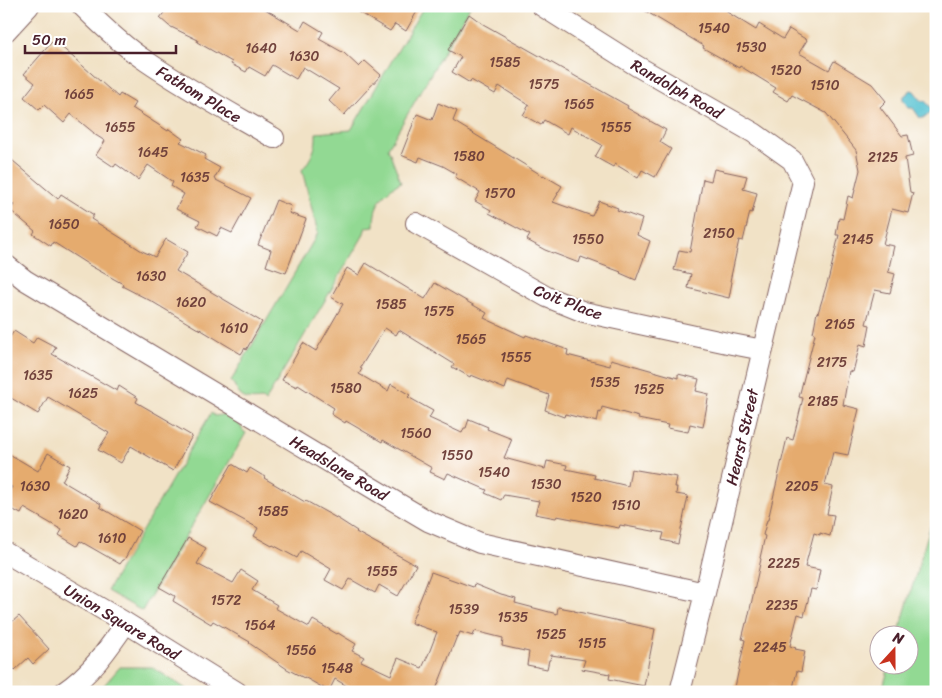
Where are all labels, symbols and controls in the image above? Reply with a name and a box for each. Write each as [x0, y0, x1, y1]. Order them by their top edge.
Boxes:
house number: 1540 [698, 16, 730, 41]
scale bar [25, 22, 176, 54]
text: 50 m [32, 27, 67, 53]
house number: 1530 [735, 35, 767, 60]
house number: 1640 [245, 36, 277, 61]
house number: 1630 [289, 44, 319, 69]
house number: 1585 [489, 50, 521, 75]
street label: Randolph Road [625, 51, 730, 128]
street label: Fathom Place [151, 57, 247, 131]
house number: 1520 [770, 58, 802, 83]
house number: 1575 [528, 72, 560, 97]
house number: 1510 [810, 73, 840, 98]
house number: 1665 [64, 82, 95, 107]
house number: 1565 [563, 92, 595, 117]
house number: 1655 [104, 115, 136, 140]
house number: 1555 [600, 115, 632, 140]
house number: 1645 [137, 140, 169, 165]
house number: 1580 [453, 144, 485, 169]
house number: 2125 [868, 145, 899, 170]
house number: 1635 [180, 165, 211, 190]
house number: 1570 [484, 181, 516, 206]
house number: 1650 [48, 212, 80, 237]
house number: 2150 [703, 221, 735, 246]
house number: 1550 [572, 227, 604, 252]
house number: 2145 [842, 227, 874, 252]
house number: 1630 [136, 264, 166, 289]
street label: Coit Place [529, 276, 607, 328]
house number: 1620 [176, 290, 207, 315]
house number: 1585 [375, 292, 407, 317]
house number: 1575 [423, 299, 455, 324]
house number: 2165 [825, 312, 856, 337]
house number: 1610 [220, 316, 249, 341]
house number: 1565 [455, 327, 487, 352]
house number: 1555 [500, 345, 532, 370]
house number: 2175 [817, 350, 848, 375]
house number: 1635 [23, 363, 54, 388]
house number: 1535 [590, 370, 621, 395]
house number: 1580 [330, 376, 362, 401]
house number: 1525 [633, 377, 665, 402]
house number: 1625 [68, 381, 99, 406]
street label: Hearst Street [717, 385, 767, 488]
house number: 2185 [807, 389, 839, 414]
house number: 1560 [400, 421, 432, 446]
street label: Headslane Road [284, 427, 396, 510]
house number: 1550 [441, 443, 473, 468]
house number: 1540 [478, 460, 510, 485]
house number: 1530 [530, 472, 562, 497]
house number: 1630 [20, 474, 50, 499]
house number: 2205 [785, 474, 819, 499]
house number: 1520 [570, 485, 602, 510]
house number: 1510 [611, 493, 641, 518]
house number: 1585 [257, 499, 289, 524]
house number: 1620 [58, 502, 89, 527]
house number: 1610 [98, 526, 127, 551]
house number: 2225 [768, 551, 801, 576]
house number: 1555 [366, 559, 398, 584]
street label: Union Square Road [58, 576, 187, 669]
house number: 1572 [211, 588, 241, 613]
house number: 2235 [766, 593, 799, 618]
house number: 1539 [449, 597, 480, 622]
house number: 1535 [498, 605, 529, 630]
house number: 1564 [244, 613, 276, 638]
house number: 1525 [535, 622, 567, 647]
text: N [889, 625, 908, 652]
north arrow [870, 626, 920, 676]
house number: 1515 [577, 631, 607, 656]
house number: 2245 [753, 635, 787, 660]
house number: 1556 [285, 638, 317, 663]
house number: 1548 [321, 656, 353, 681]

